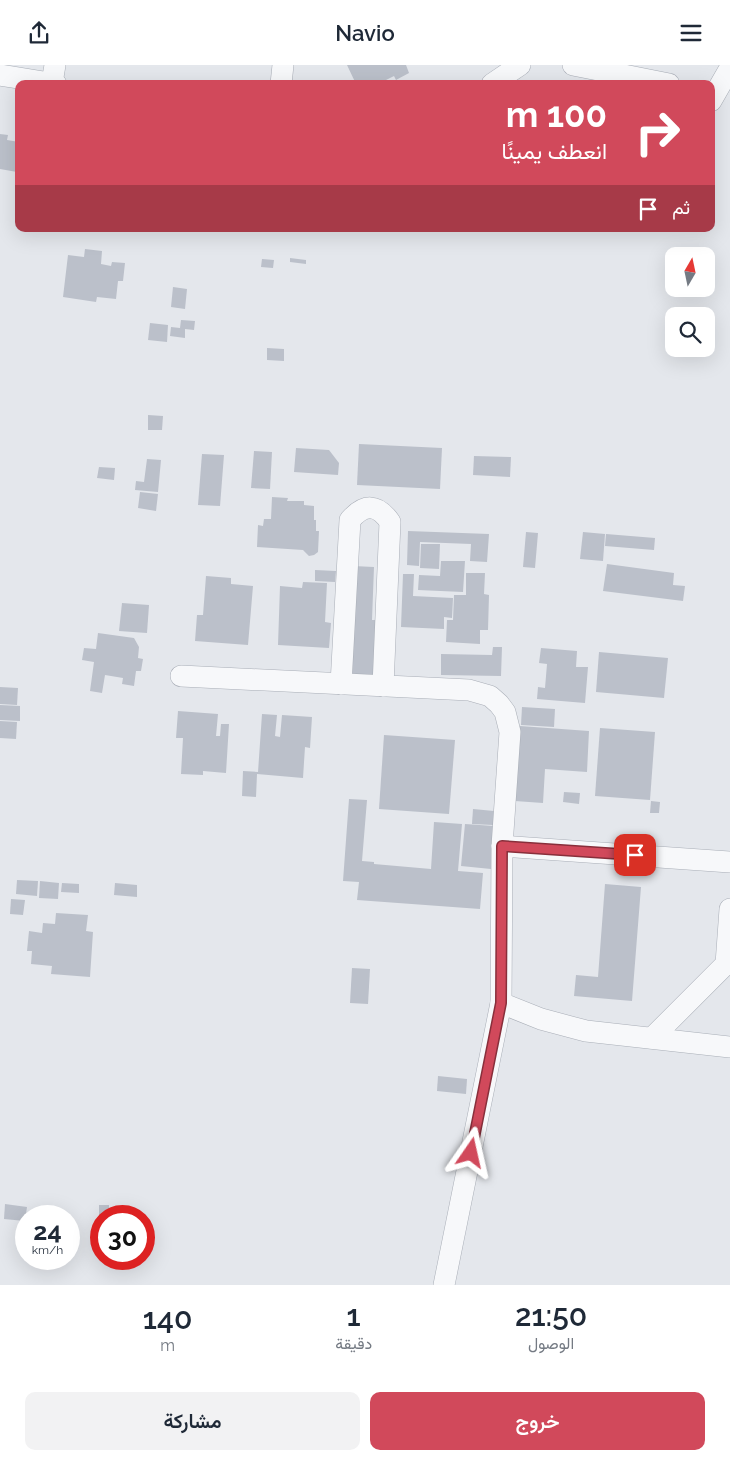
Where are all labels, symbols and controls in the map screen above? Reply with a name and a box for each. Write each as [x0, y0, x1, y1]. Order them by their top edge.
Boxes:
icon: share [25, 19, 53, 47]
icon: menu [677, 19, 705, 47]
text: Navio [335, 20, 395, 46]
text: 100 m [506, 94, 607, 135]
icon: right [625, 100, 690, 165]
text: انعطف يمينًا [502, 138, 607, 164]
icon: arrive [634, 195, 662, 223]
text: ثم [672, 196, 690, 218]
north arrow [665, 247, 715, 297]
map controls [665, 247, 715, 357]
button: search [665, 307, 715, 357]
pin [614, 834, 656, 876]
icon: arrive [621, 841, 649, 869]
position arrow [444, 1126, 496, 1178]
speed limit sign: 30 [90, 1205, 155, 1270]
text: 24 [33, 1216, 62, 1246]
text: km/h [32, 1243, 63, 1257]
text: 1 [347, 1298, 361, 1333]
text: 21:50 [515, 1298, 587, 1333]
text: 140 [143, 1301, 192, 1336]
text: دقيقة [335, 1334, 372, 1353]
text: الوصول [528, 1334, 574, 1353]
text: m [160, 1336, 175, 1355]
button: مشاركة [25, 1392, 360, 1450]
button: خروج [370, 1392, 705, 1450]

